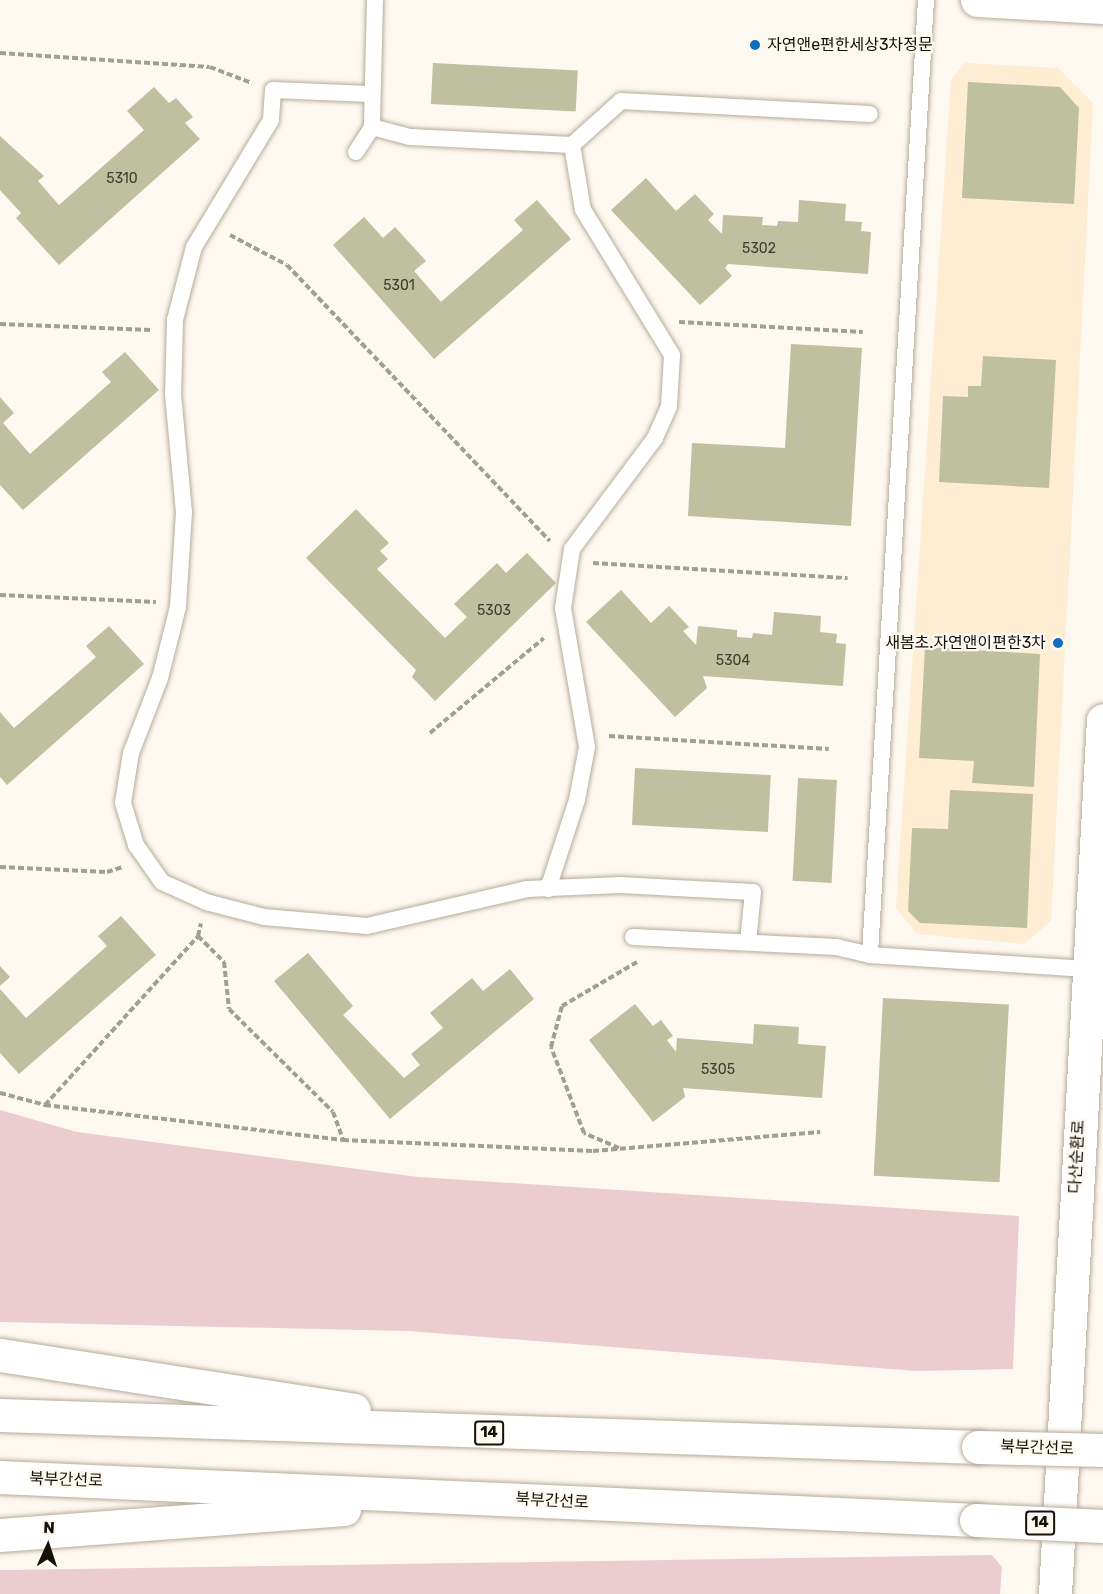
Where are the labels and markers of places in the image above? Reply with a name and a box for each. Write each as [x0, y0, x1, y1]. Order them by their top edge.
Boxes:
place label: 자연앤e편한세상3차정문 [767, 35, 933, 55]
marker: 자연앤e편한세상3차정문 [748, 38, 762, 52]
place label: 새봄초.자연앤이편한3차 [885, 633, 1046, 653]
marker: 새봄초.자연앤이편한3차 [1051, 636, 1065, 650]

